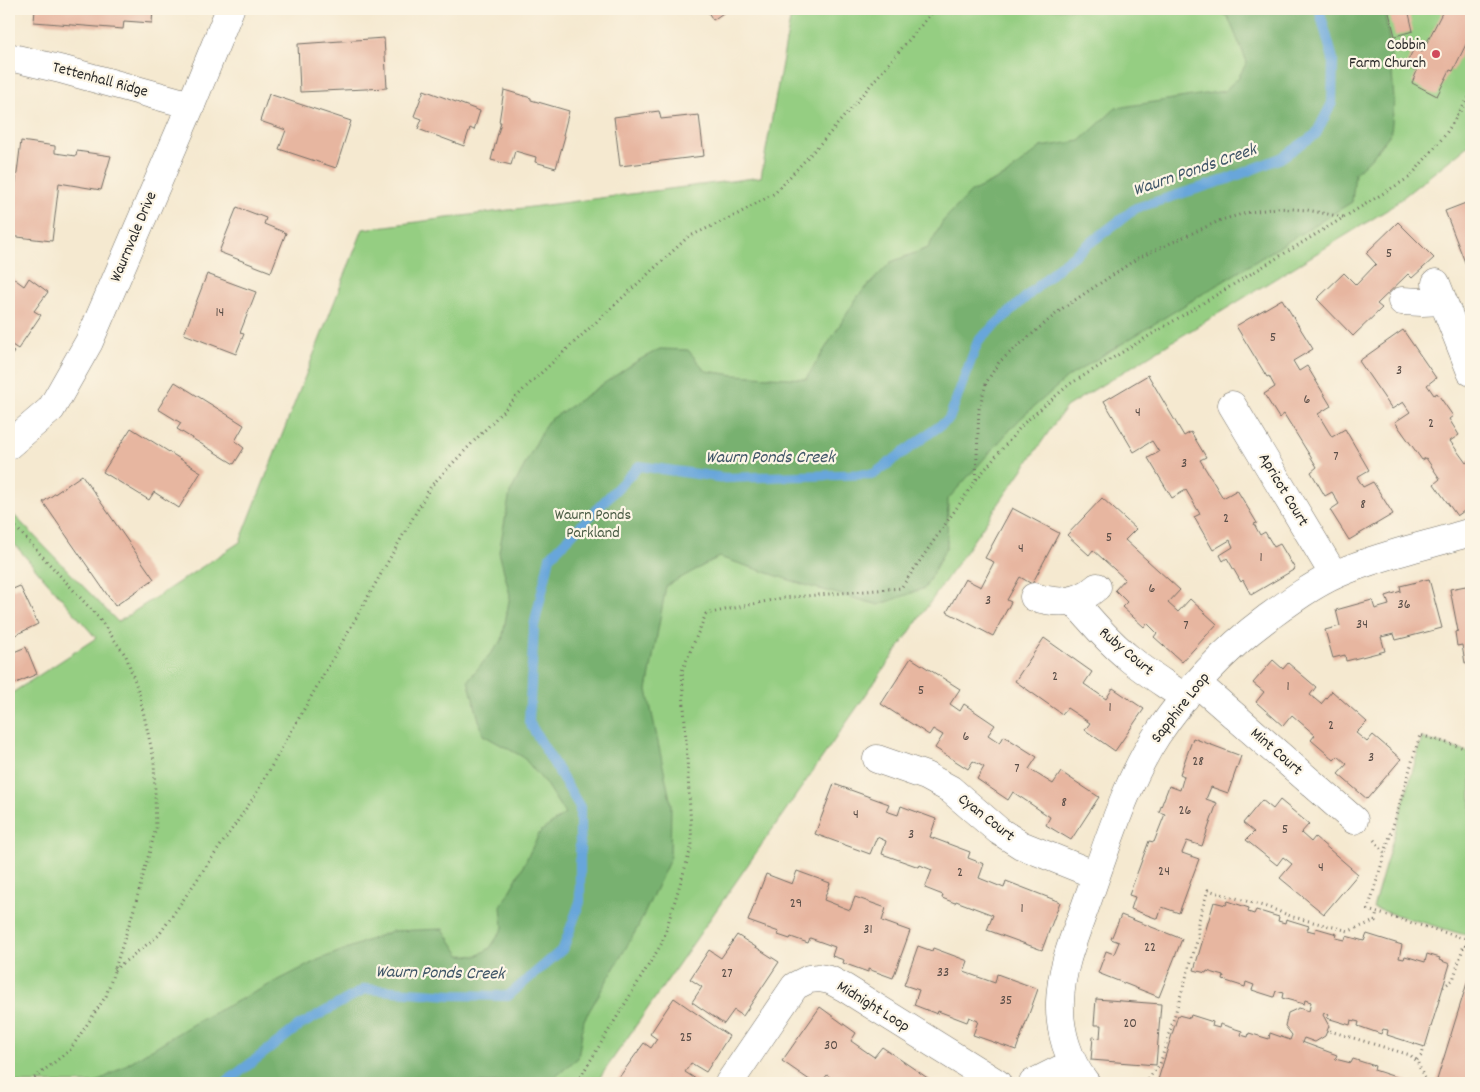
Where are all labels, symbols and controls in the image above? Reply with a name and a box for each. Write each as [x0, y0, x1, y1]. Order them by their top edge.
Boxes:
place label: Cobbin Farm Church [1349, 34, 1426, 75]
marker: Cobbin Farm Church [1430, 48, 1442, 60]
street label: Tettenhall Ridge [50, 56, 150, 104]
water label: Waurn Ponds Creek [1130, 138, 1262, 204]
street label: Waurnvale Drive [105, 188, 163, 286]
house number: 5 [1386, 244, 1392, 264]
house number: 14 [216, 303, 224, 323]
house number: 5 [1270, 328, 1276, 348]
house number: 3 [1396, 361, 1402, 381]
house number: 6 [1304, 390, 1311, 410]
house number: 4 [1135, 403, 1141, 423]
house number: 2 [1428, 414, 1434, 434]
water label: Waurn Ponds Creek [705, 446, 836, 471]
house number: 7 [1333, 447, 1339, 467]
street label: Apricot Court [1252, 449, 1314, 531]
house number: 3 [1181, 454, 1187, 474]
house number: 8 [1360, 495, 1366, 515]
park label: Waurn Ponds Parkland [555, 504, 632, 545]
house number: 2 [1223, 509, 1229, 529]
house number: 5 [1106, 528, 1112, 548]
house number: 4 [1018, 539, 1024, 559]
house number: 1 [1259, 548, 1263, 568]
house number: 6 [1149, 579, 1156, 599]
house number: 3 [985, 591, 991, 611]
house number: 36 [1397, 595, 1411, 615]
house number: 34 [1356, 615, 1368, 635]
house number: 7 [1183, 616, 1189, 636]
street label: Ruby Court [1094, 622, 1159, 682]
house number: 2 [1052, 667, 1058, 687]
street label: Sapphire Loop [1146, 668, 1216, 748]
house number: 1 [1286, 677, 1290, 697]
house number: 5 [918, 681, 924, 701]
house number: 1 [1108, 698, 1112, 718]
house number: 2 [1328, 716, 1334, 736]
street label: Mint Court [1245, 723, 1307, 781]
house number: 6 [963, 727, 970, 747]
house number: 3 [1368, 748, 1374, 768]
house number: 28 [1192, 752, 1204, 772]
house number: 7 [1014, 759, 1020, 779]
street label: Cyan Court [953, 788, 1019, 848]
house number: 8 [1061, 793, 1067, 813]
house number: 26 [1179, 801, 1192, 821]
house number: 4 [853, 805, 859, 825]
house number: 5 [1282, 820, 1288, 840]
house number: 3 [908, 825, 914, 845]
house number: 4 [1318, 858, 1324, 878]
house number: 24 [1158, 862, 1170, 882]
house number: 2 [957, 863, 963, 883]
house number: 29 [790, 894, 802, 914]
house number: 1 [1020, 899, 1024, 919]
house number: 31 [863, 920, 873, 940]
house number: 22 [1144, 938, 1156, 958]
water label: Waurn Ponds Creek [375, 960, 506, 988]
house number: 33 [937, 963, 949, 983]
house number: 27 [721, 964, 733, 984]
street label: Midnight Loop [832, 975, 914, 1039]
house number: 35 [1000, 991, 1012, 1011]
house number: 20 [1123, 1014, 1137, 1034]
house number: 25 [680, 1028, 692, 1048]
house number: 30 [824, 1036, 838, 1056]

